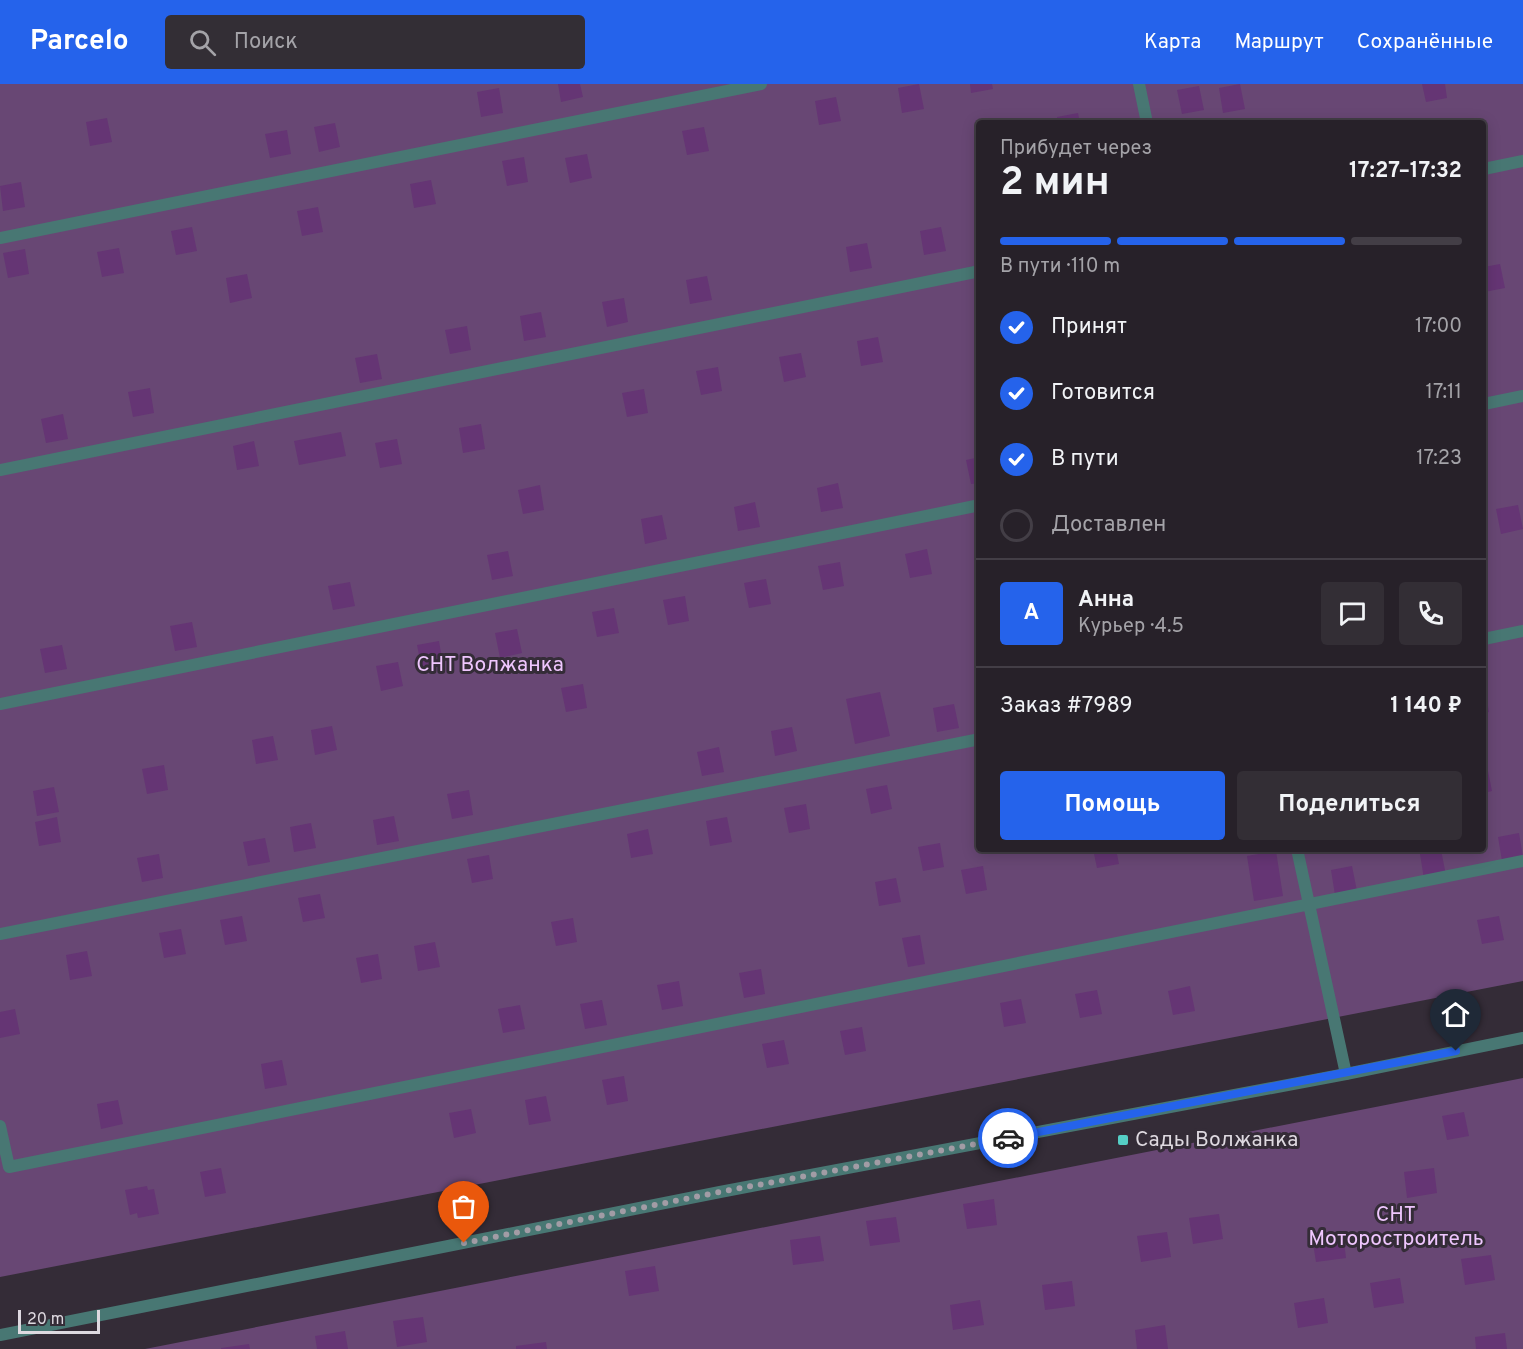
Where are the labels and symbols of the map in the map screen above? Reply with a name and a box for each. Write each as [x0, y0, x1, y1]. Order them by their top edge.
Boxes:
park label: СНТ Волжанка [416, 652, 564, 679]
pin [1430, 989, 1481, 1051]
courier [978, 1108, 1038, 1168]
place label: Сады Волжанка [1135, 1127, 1298, 1154]
marker: Сады Волжанка [1116, 1133, 1130, 1147]
pin [438, 1181, 489, 1243]
park label: СНТ Моторостроитель [1308, 1202, 1484, 1253]
scale bar [18, 1307, 100, 1334]

